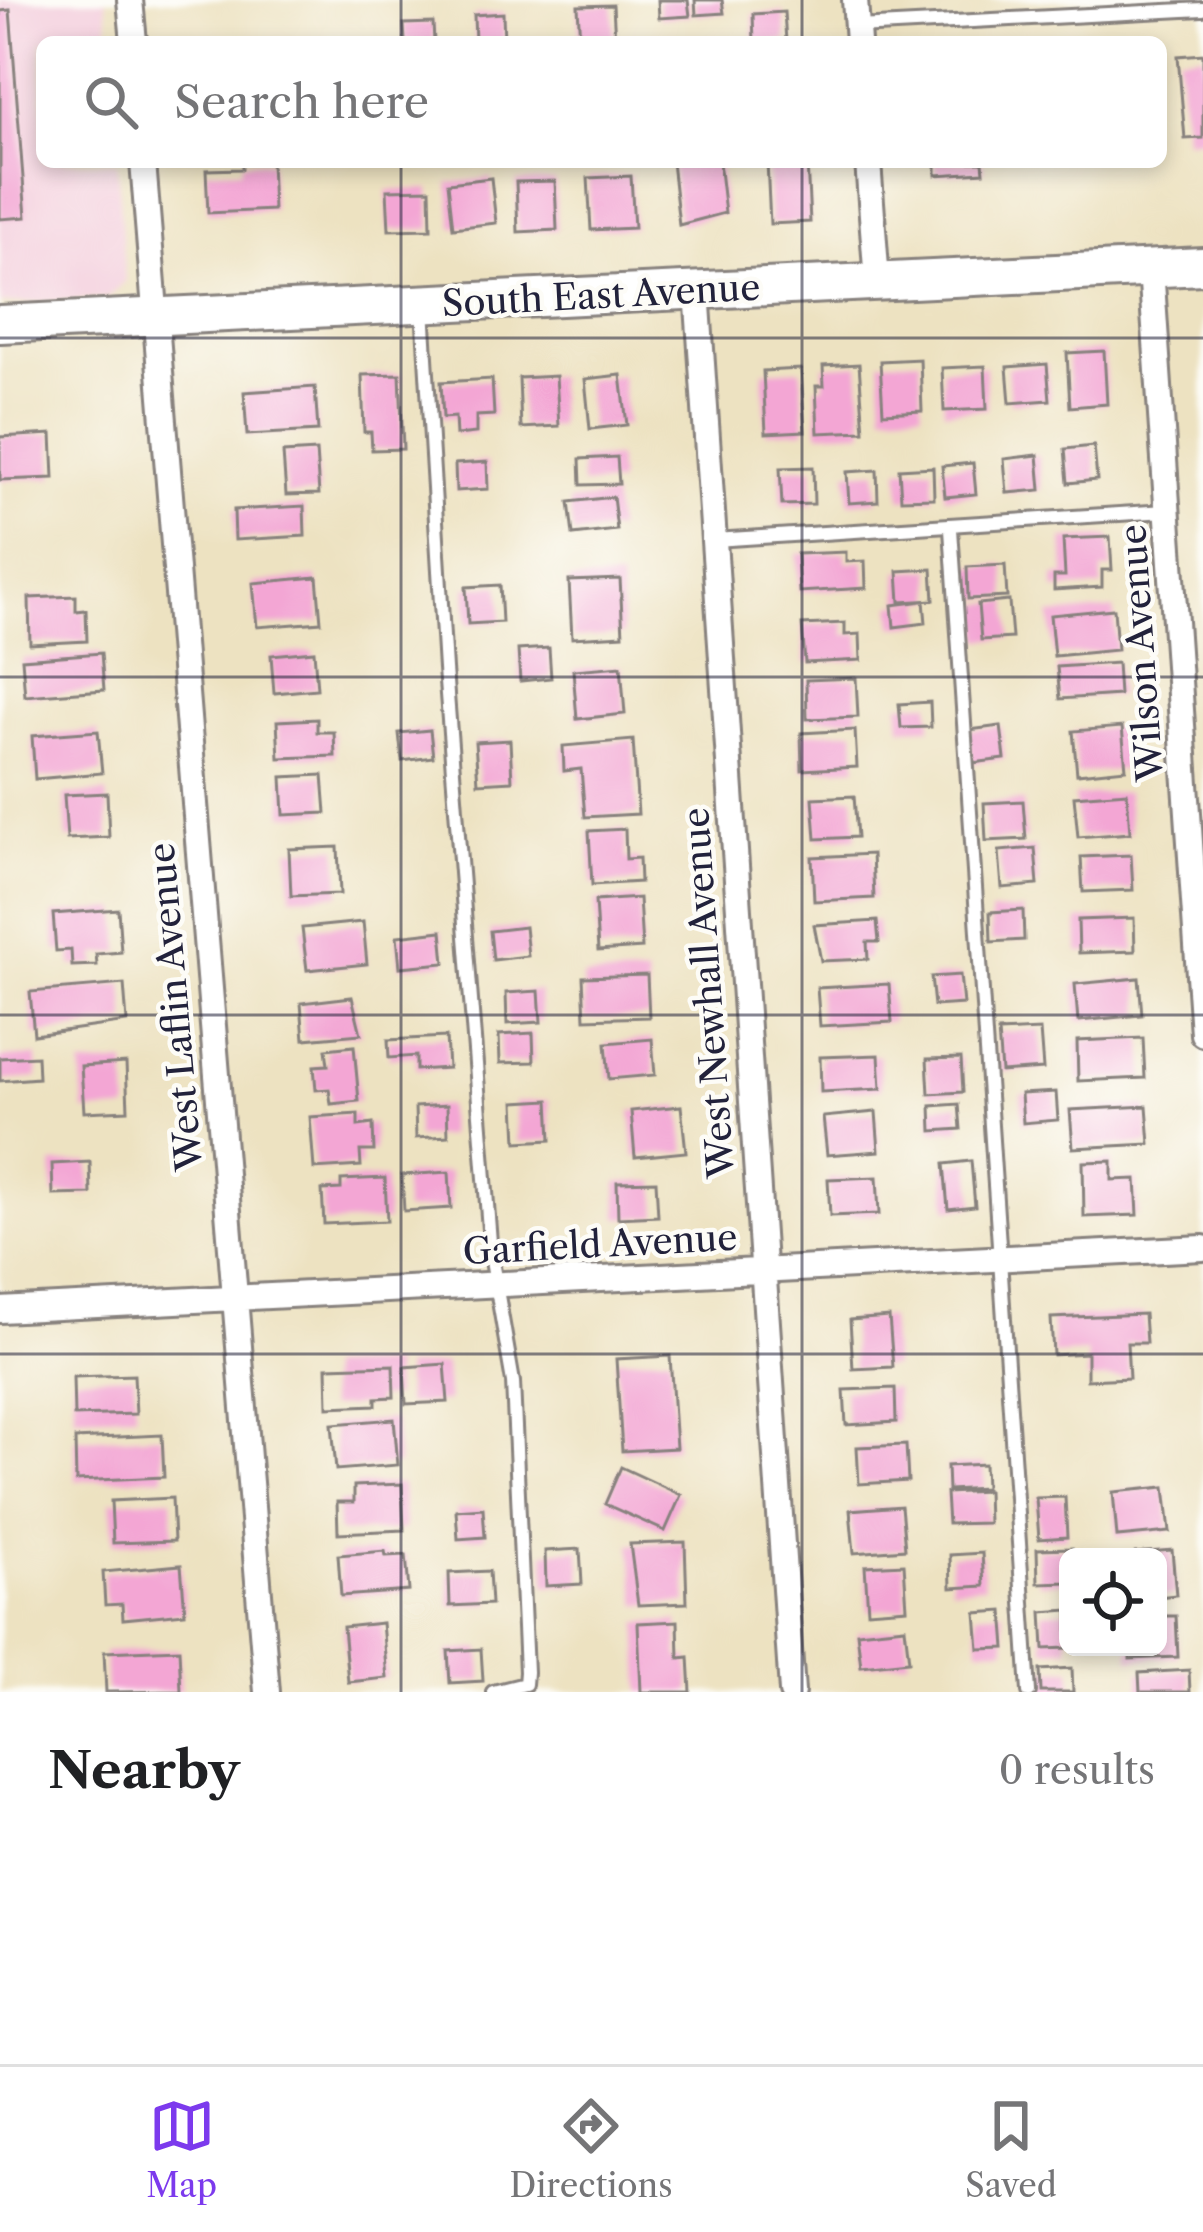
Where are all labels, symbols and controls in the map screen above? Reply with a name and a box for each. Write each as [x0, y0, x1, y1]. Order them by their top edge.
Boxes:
search box [36, 36, 1167, 168]
icon: search [78, 69, 144, 135]
text: Search here [174, 74, 429, 130]
street label: South East Avenue [441, 265, 761, 325]
street label: Wilson Avenue [1110, 523, 1172, 784]
street label: West Newhall Avenue [673, 806, 743, 1181]
street label: West Laflin Avenue [139, 841, 211, 1174]
street label: Garfield Avenue [462, 1215, 738, 1273]
map controls [1059, 1548, 1167, 1656]
button: locate [1059, 1548, 1167, 1656]
text: Nearby [48, 1739, 240, 1801]
text: 0 results [999, 1746, 1155, 1794]
tab: Map [146, 2093, 217, 2206]
tab: Directions [510, 2093, 673, 2206]
tab: Saved [965, 2093, 1057, 2206]

